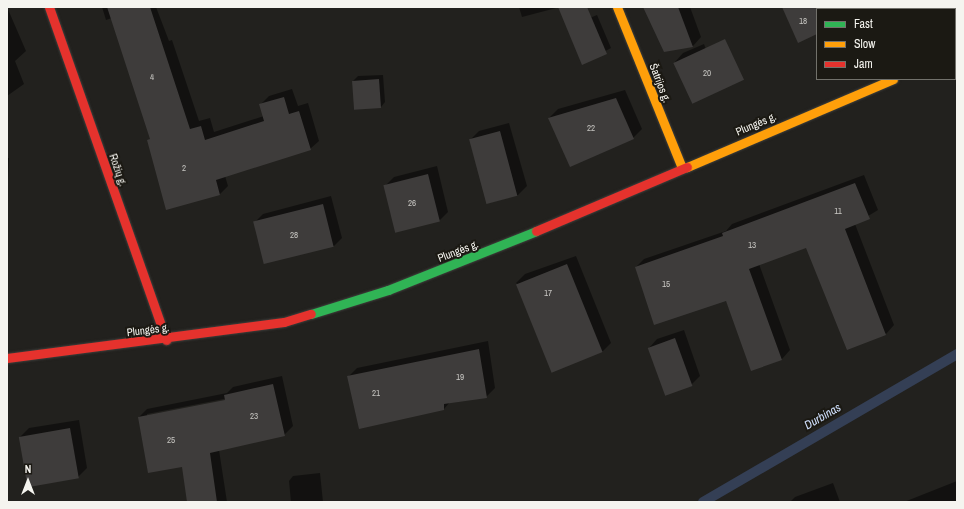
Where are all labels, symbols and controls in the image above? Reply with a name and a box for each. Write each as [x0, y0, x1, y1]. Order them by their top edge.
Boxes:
legend [816, 8, 956, 80]
house number: 18 [799, 16, 807, 26]
text: Fast [854, 16, 873, 32]
text: Slow [854, 36, 875, 52]
text: Jam [854, 56, 873, 72]
street label: Šatrijos g. [647, 62, 673, 104]
house number: 20 [703, 68, 711, 78]
house number: 4 [150, 72, 154, 82]
street label: Plungės g. [734, 110, 778, 138]
house number: 22 [587, 123, 595, 133]
street label: Rožių g. [106, 152, 130, 188]
house number: 2 [182, 163, 186, 173]
house number: 26 [408, 198, 416, 208]
house number: 11 [834, 206, 842, 216]
house number: 28 [290, 230, 298, 240]
street label: Plungės g. [436, 237, 480, 265]
house number: 13 [748, 240, 756, 250]
house number: 15 [662, 279, 670, 289]
house number: 17 [544, 288, 552, 298]
street label: Plungės g. [126, 321, 170, 339]
house number: 19 [456, 372, 464, 382]
house number: 21 [372, 388, 380, 398]
water label: Durbinas [802, 401, 844, 433]
house number: 23 [250, 411, 258, 421]
house number: 25 [167, 435, 175, 445]
north arrow [8, 461, 48, 501]
text: N [25, 462, 31, 476]

